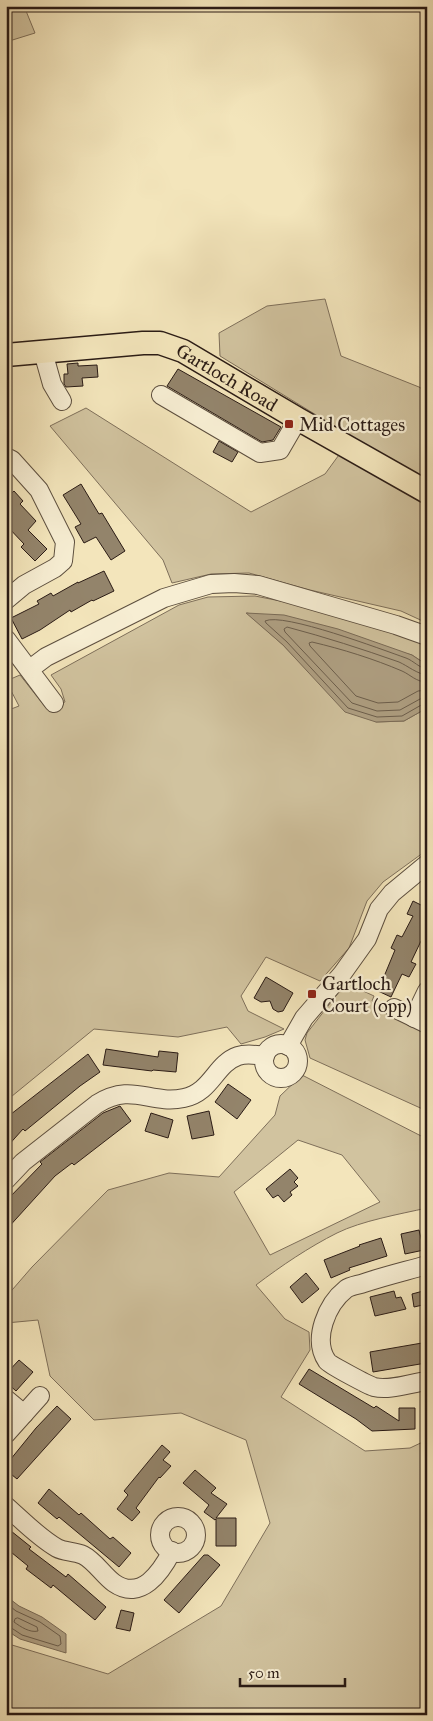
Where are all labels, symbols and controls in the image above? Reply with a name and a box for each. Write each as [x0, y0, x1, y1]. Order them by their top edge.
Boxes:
street label: Gartloch Road [172, 339, 282, 417]
place label: Mid Cottages [299, 413, 405, 437]
marker: Mid Cottages [283, 418, 295, 430]
place label: Gartloch Court (opp) [322, 972, 412, 1018]
marker: Gartloch Court (opp) [306, 988, 318, 1000]
scale bar [240, 1656, 346, 1688]
text: 50 m [248, 1664, 280, 1682]

